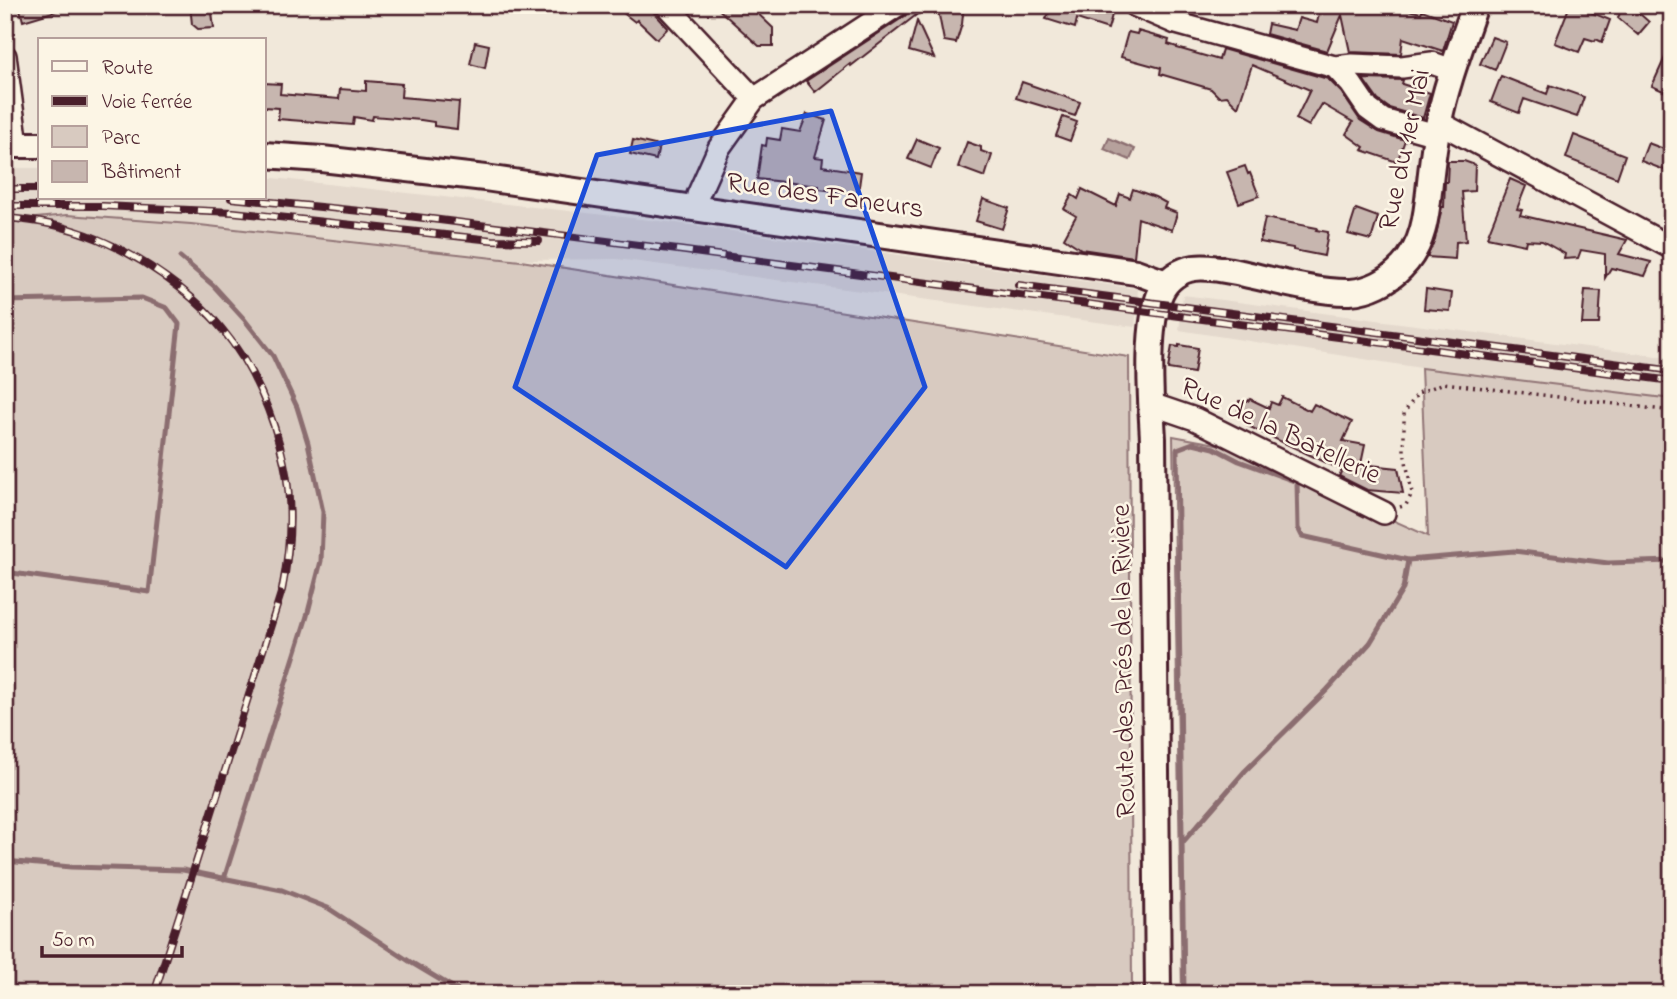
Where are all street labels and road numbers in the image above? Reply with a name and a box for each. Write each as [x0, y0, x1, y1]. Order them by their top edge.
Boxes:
street label: Rue du 1er Mai [1369, 66, 1443, 234]
street label: Rue des Faneurs [724, 163, 926, 231]
street label: Rue de la Batellerie [1173, 368, 1387, 497]
street label: Route des Prés de la Rivière [1102, 503, 1148, 818]

